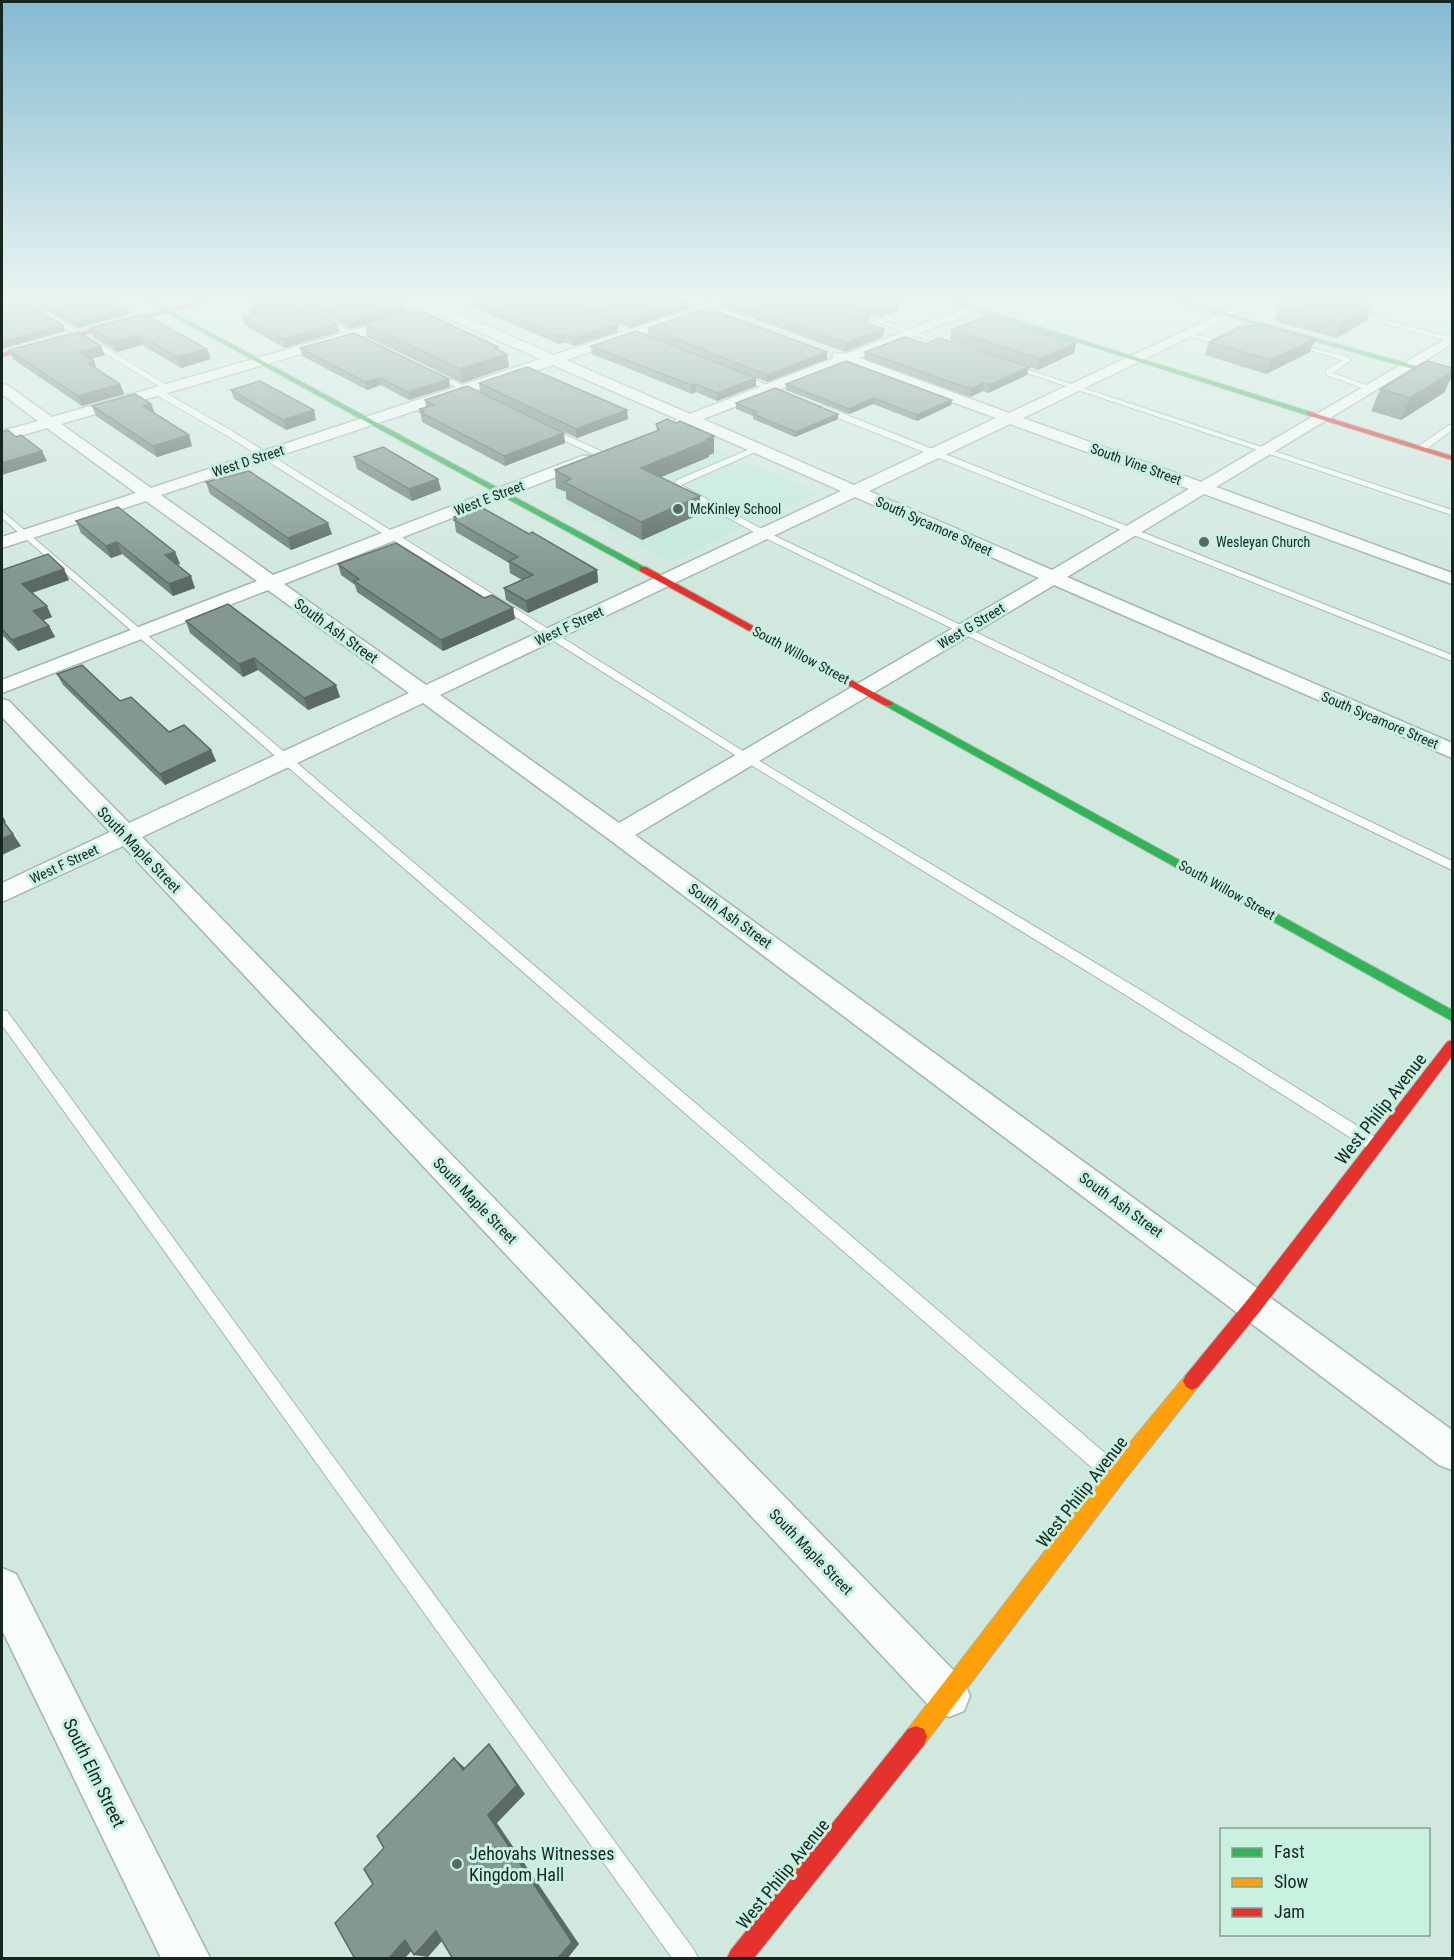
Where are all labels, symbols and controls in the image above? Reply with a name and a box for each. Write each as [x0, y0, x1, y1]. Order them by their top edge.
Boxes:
street label: South Vine Street [1088, 440, 1184, 488]
street label: West D Street [210, 442, 286, 480]
street label: West E Street [452, 477, 526, 519]
street label: South Sycamore Street [873, 493, 995, 559]
place label: McKinley School [690, 501, 781, 517]
marker: McKinley School [671, 502, 685, 516]
place label: Wesleyan Church [1216, 534, 1310, 550]
marker: Wesleyan Church [1197, 535, 1211, 549]
street label: South Ash Street [291, 595, 381, 667]
street label: West G Street [935, 600, 1007, 652]
street label: West F Street [532, 603, 606, 649]
street label: South Willow Street [750, 623, 852, 687]
street label: South Sycamore Street [1319, 688, 1441, 752]
street label: South Maple Street [93, 803, 185, 897]
street label: West F Street [27, 841, 101, 887]
street label: South Willow Street [1176, 857, 1278, 923]
street label: South Ash Street [685, 880, 775, 952]
street label: West Philip Avenue [1331, 1049, 1431, 1169]
street label: South Maple Street [429, 1154, 521, 1248]
street label: South Ash Street [1076, 1169, 1166, 1241]
street label: West Philip Avenue [1032, 1432, 1132, 1552]
street label: South Maple Street [765, 1505, 857, 1599]
street label: South Elm Street [59, 1715, 130, 1830]
street label: West Philip Avenue [732, 1814, 833, 1933]
legend [1220, 1828, 1430, 1936]
text: Fast [1274, 1841, 1305, 1862]
place label: Jehovahs Witnesses Kingdom Hall [469, 1843, 614, 1885]
marker: Jehovahs Witnesses Kingdom Hall [450, 1857, 464, 1871]
text: Slow [1274, 1871, 1309, 1892]
text: Jam [1274, 1901, 1305, 1922]

